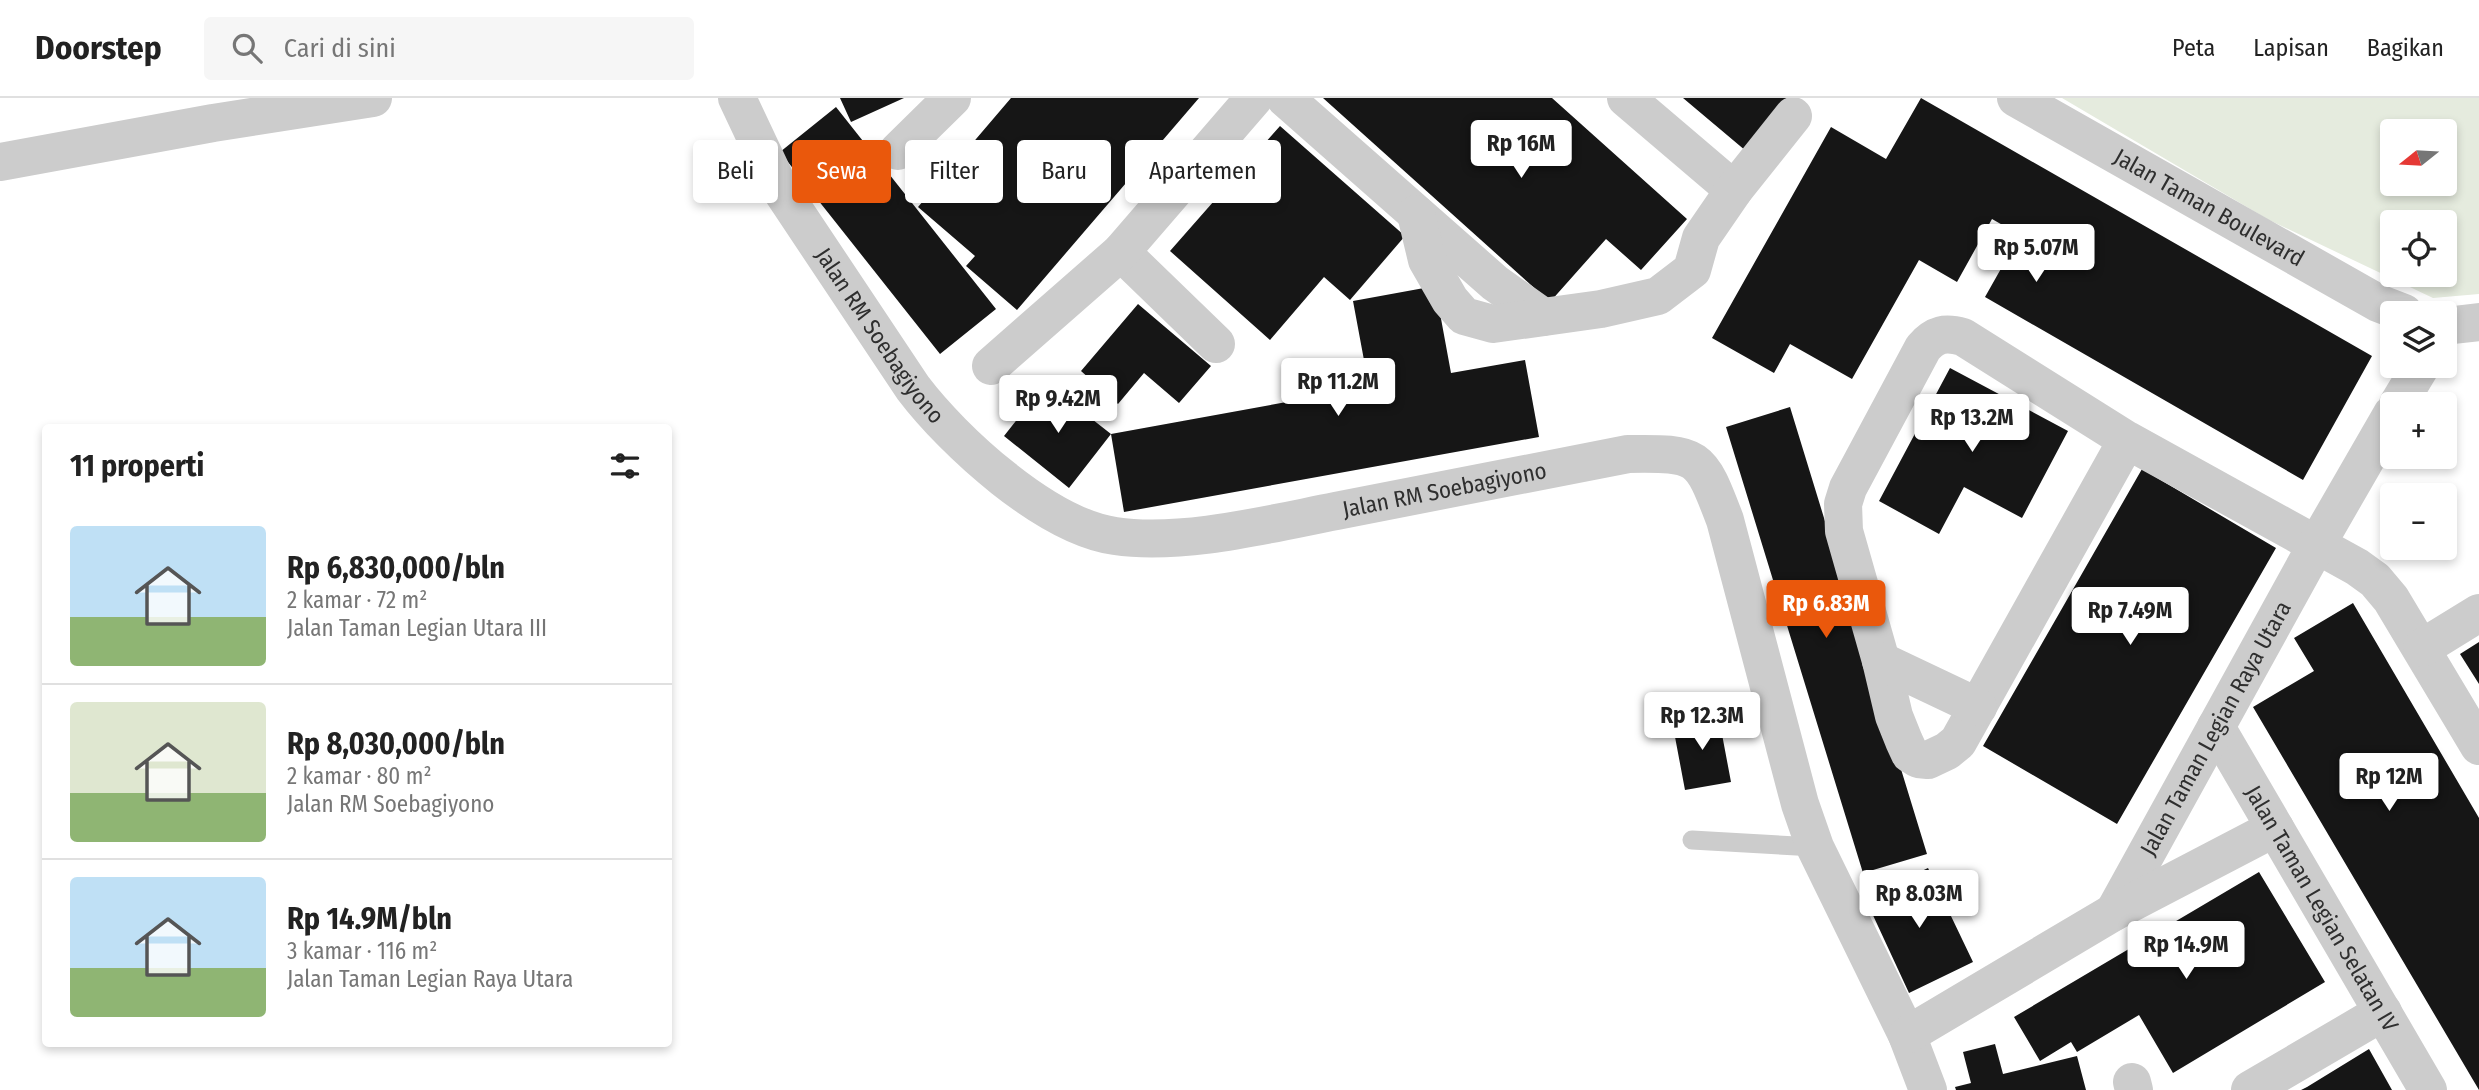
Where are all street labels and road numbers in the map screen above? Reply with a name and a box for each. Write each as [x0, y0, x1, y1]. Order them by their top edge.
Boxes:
street label: Jalan Taman Boulevard [2109, 142, 2309, 272]
street label: Jalan RM Soebagiyono [809, 242, 950, 429]
street label: Jalan RM Soebagiyono [1340, 456, 1549, 523]
street label: Jalan Taman Legian Raya Utara [2134, 596, 2297, 860]
street label: Jalan Taman Legian Selatan IV [2239, 780, 2405, 1036]

